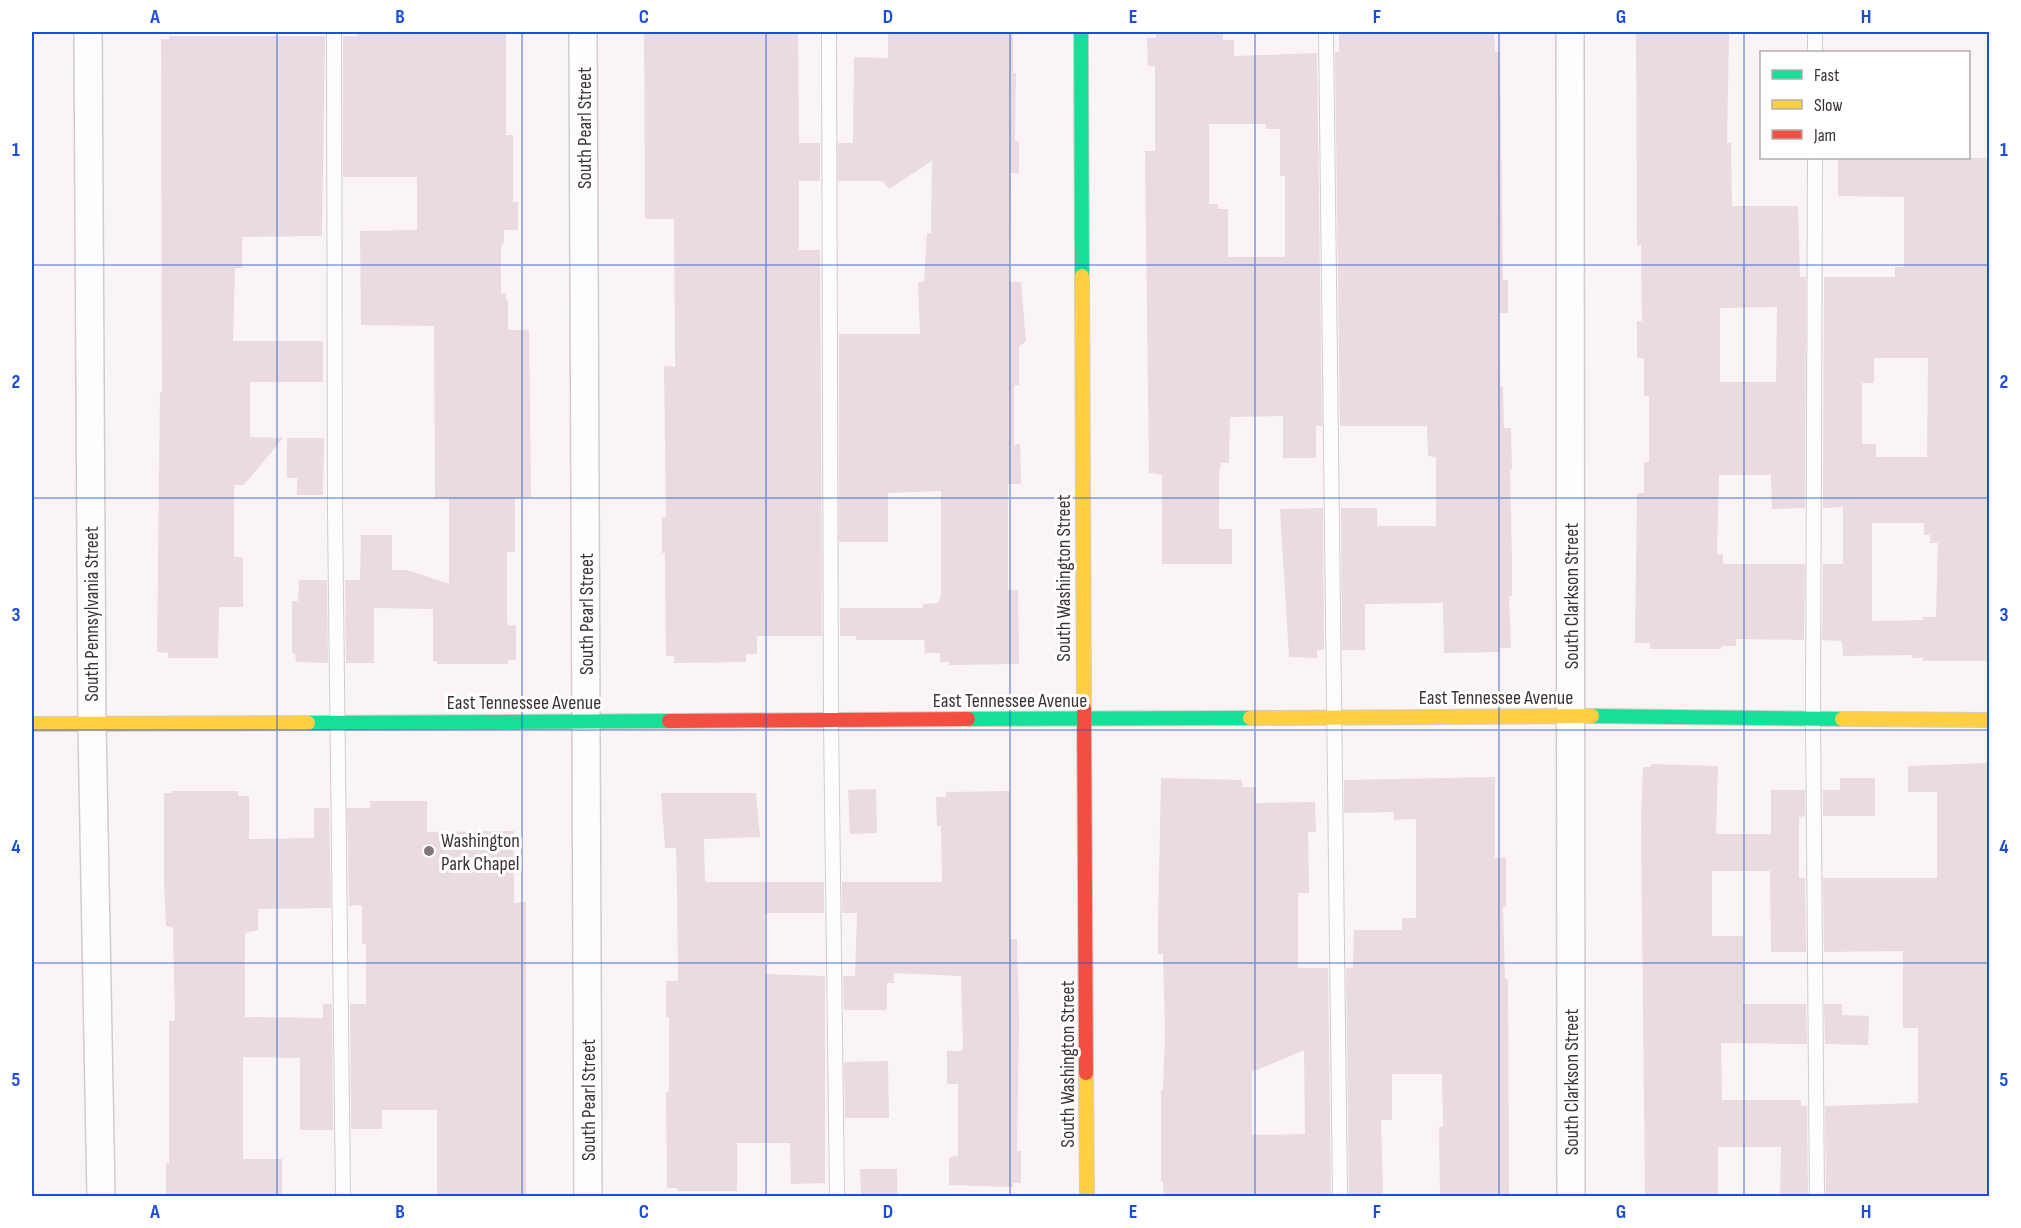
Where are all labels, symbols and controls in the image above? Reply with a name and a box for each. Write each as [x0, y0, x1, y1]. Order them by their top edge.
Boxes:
text: A [149, 5, 160, 29]
text: B [395, 5, 405, 29]
text: C [639, 5, 649, 29]
text: D [883, 5, 893, 29]
text: E [1129, 5, 1137, 29]
text: F [1373, 5, 1381, 29]
text: G [1616, 5, 1626, 29]
text: H [1861, 5, 1871, 29]
legend [1760, 51, 1970, 159]
text: Fast [1814, 65, 1840, 86]
street label: South Pearl Street [573, 67, 597, 189]
text: Slow [1814, 95, 1843, 116]
text: Jam [1813, 125, 1836, 146]
text: 1 [12, 138, 20, 162]
text: 1 [2000, 138, 2008, 162]
text: 2 [12, 370, 20, 394]
text: 2 [2000, 370, 2008, 394]
street label: South Washington Street [1052, 494, 1076, 662]
street label: South Clarkson Street [1560, 523, 1584, 669]
street label: South Pennsylvania Street [80, 526, 104, 702]
street label: South Pearl Street [575, 553, 599, 675]
text: 3 [12, 603, 21, 627]
text: 3 [2000, 603, 2009, 627]
street label: East Tennessee Avenue [1419, 686, 1573, 710]
street label: East Tennessee Avenue [933, 689, 1087, 713]
street label: East Tennessee Avenue [447, 691, 601, 715]
place label: Washington Park Chapel [441, 829, 520, 876]
text: 4 [11, 835, 21, 859]
text: 4 [1999, 835, 2009, 859]
marker: Washington Park Chapel [422, 844, 436, 858]
street label: South Washington Street [1056, 980, 1080, 1148]
street label: South Clarkson Street [1560, 1009, 1584, 1155]
street label: South Pearl Street [577, 1039, 601, 1161]
text: 5 [12, 1068, 21, 1092]
text: 5 [2000, 1068, 2009, 1092]
text: A [149, 1200, 160, 1224]
text: B [395, 1200, 405, 1224]
text: C [639, 1200, 649, 1224]
text: D [883, 1200, 893, 1224]
text: E [1129, 1200, 1137, 1224]
text: F [1373, 1200, 1381, 1224]
text: G [1616, 1200, 1626, 1224]
text: H [1861, 1200, 1871, 1224]

